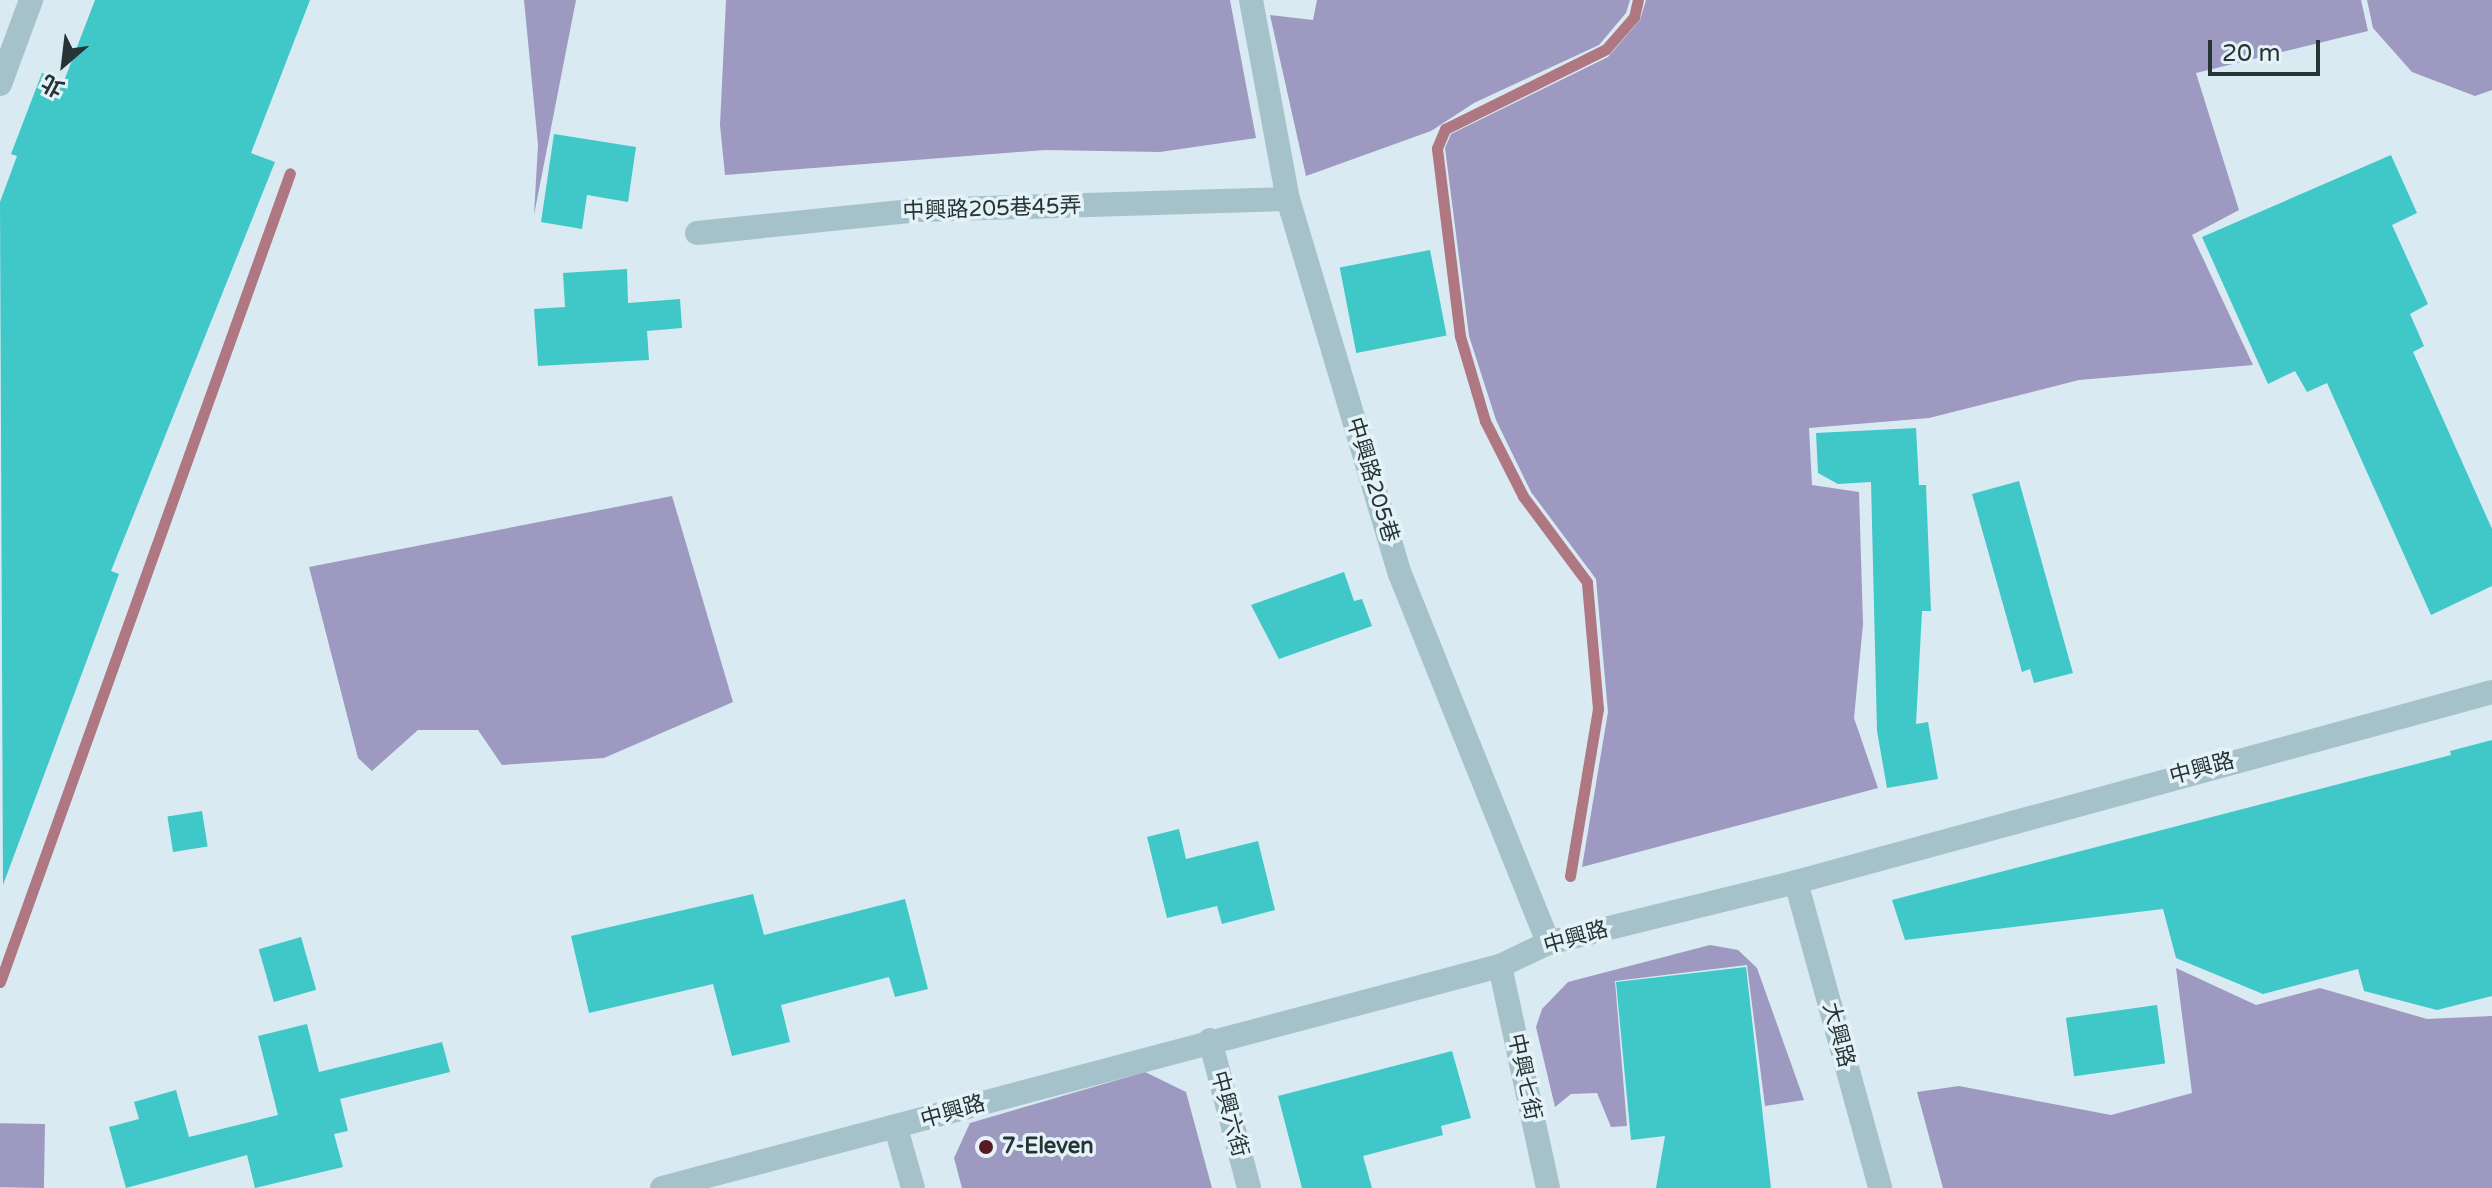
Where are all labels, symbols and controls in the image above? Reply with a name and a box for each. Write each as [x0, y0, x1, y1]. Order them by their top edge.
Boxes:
north arrow [24, 24, 104, 104]
scale bar [2212, 24, 2324, 74]
text: 20 m [2222, 39, 2280, 68]
text: 北 [37, 69, 69, 102]
street label: 中興路205巷45弄 [902, 193, 1082, 225]
street label: 中興路205巷 [1340, 414, 1404, 546]
street label: 中興路 [2167, 748, 2237, 790]
street label: 中興路 [1541, 916, 1611, 960]
street label: 大興路 [1817, 1000, 1859, 1070]
street label: 中興七街 [1502, 1031, 1546, 1123]
street label: 中興六街 [1205, 1068, 1253, 1160]
street label: 中興路 [918, 1090, 988, 1134]
place label: 7-Eleven [1002, 1134, 1094, 1160]
marker: 7-Eleven [977, 1138, 995, 1156]

